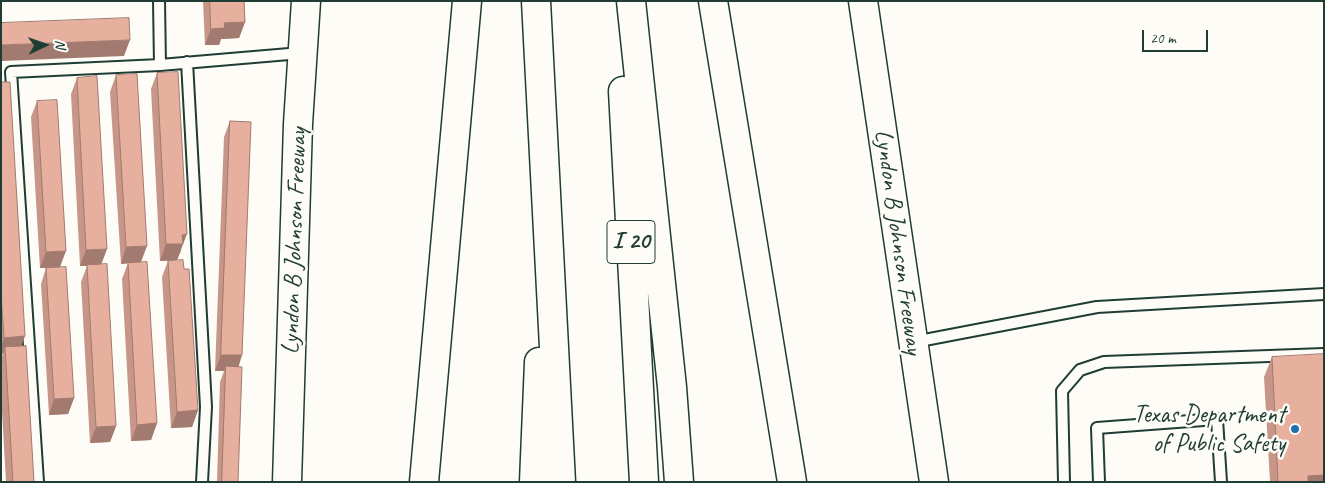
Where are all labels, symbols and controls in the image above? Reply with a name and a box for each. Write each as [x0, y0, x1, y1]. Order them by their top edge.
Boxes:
north arrow [20, 20, 70, 70]
scale bar [1145, 20, 1211, 52]
text: 20 m [1150, 29, 1176, 48]
text: N [52, 39, 69, 49]
street label: Lyndon B Johnson Freeway [276, 127, 314, 355]
street label: Lyndon B Johnson Freeway [867, 128, 929, 356]
road number: I 20 [607, 220, 655, 264]
place label: Texas Department of Public Safety [1133, 400, 1285, 459]
marker: Texas Department of Public Safety [1289, 423, 1301, 435]

